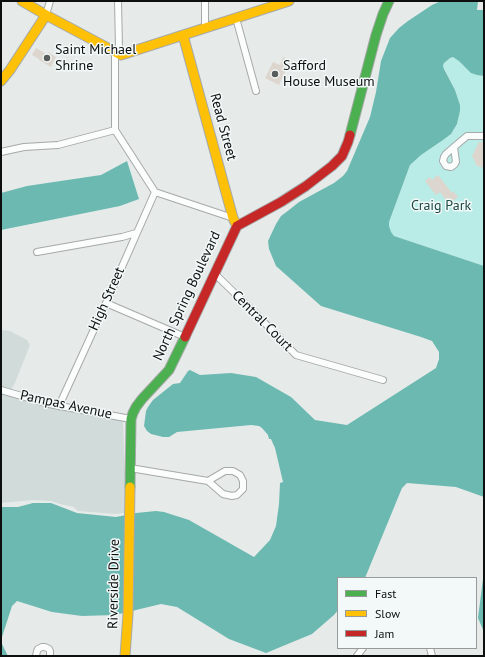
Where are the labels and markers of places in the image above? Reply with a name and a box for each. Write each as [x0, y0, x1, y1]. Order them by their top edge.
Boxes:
place label: Saint Michael Shrine [55, 42, 136, 74]
marker: Saint Michael Shrine [42, 53, 52, 63]
place label: Safford House Museum [283, 58, 375, 90]
marker: Safford House Museum [270, 69, 280, 79]

